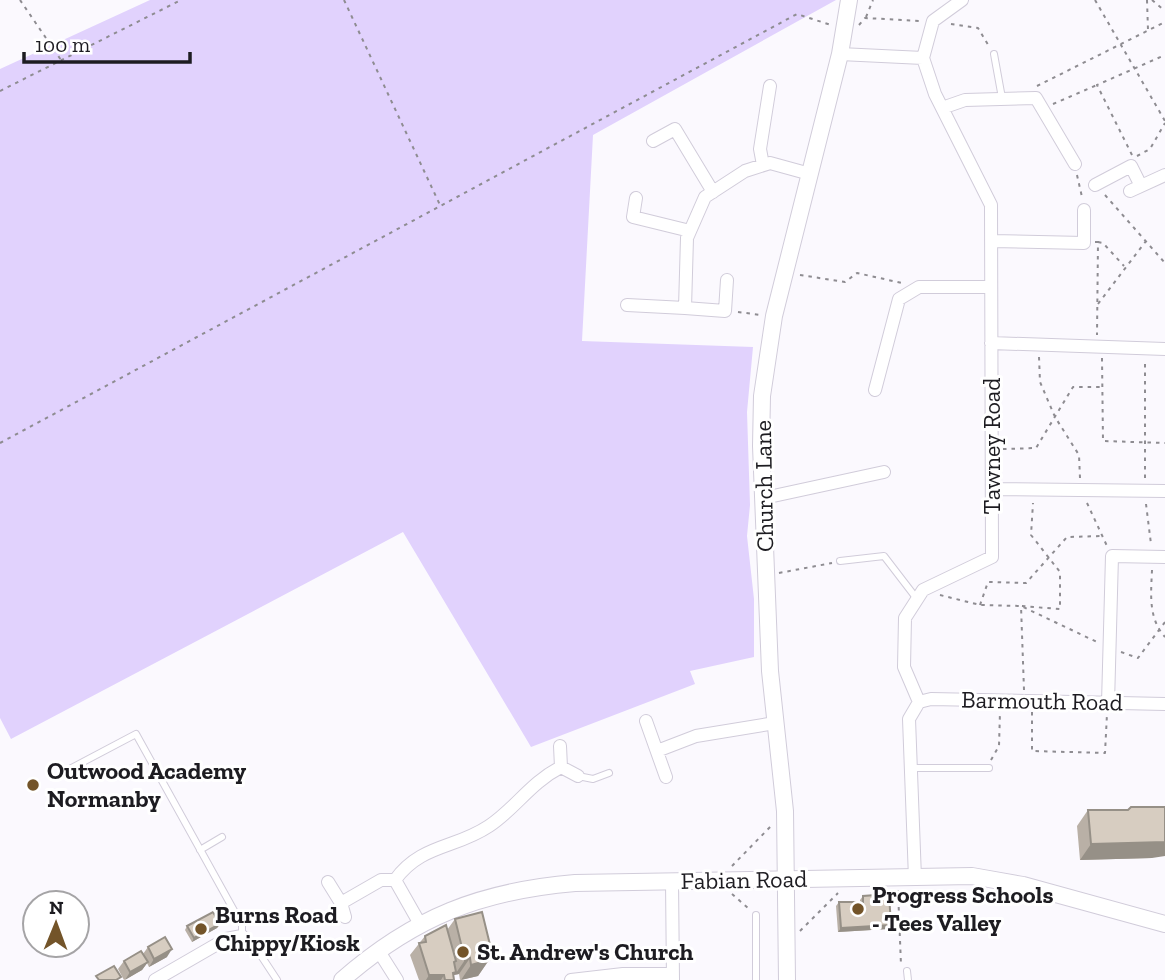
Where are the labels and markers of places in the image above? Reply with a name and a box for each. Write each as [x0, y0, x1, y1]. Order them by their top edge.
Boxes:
place label: Outwood Academy Normanby [47, 756, 246, 813]
marker: Outwood Academy Normanby [25, 777, 41, 793]
place label: Progress Schools - Tees Valley [872, 880, 1053, 937]
place label: Burns Road Chippy/Kiosk [215, 900, 360, 957]
marker: Progress Schools - Tees Valley [850, 901, 866, 917]
marker: Burns Road Chippy/Kiosk [193, 921, 209, 937]
place label: St. Andrew's Church [477, 937, 694, 966]
marker: St. Andrew's Church [455, 944, 471, 960]

